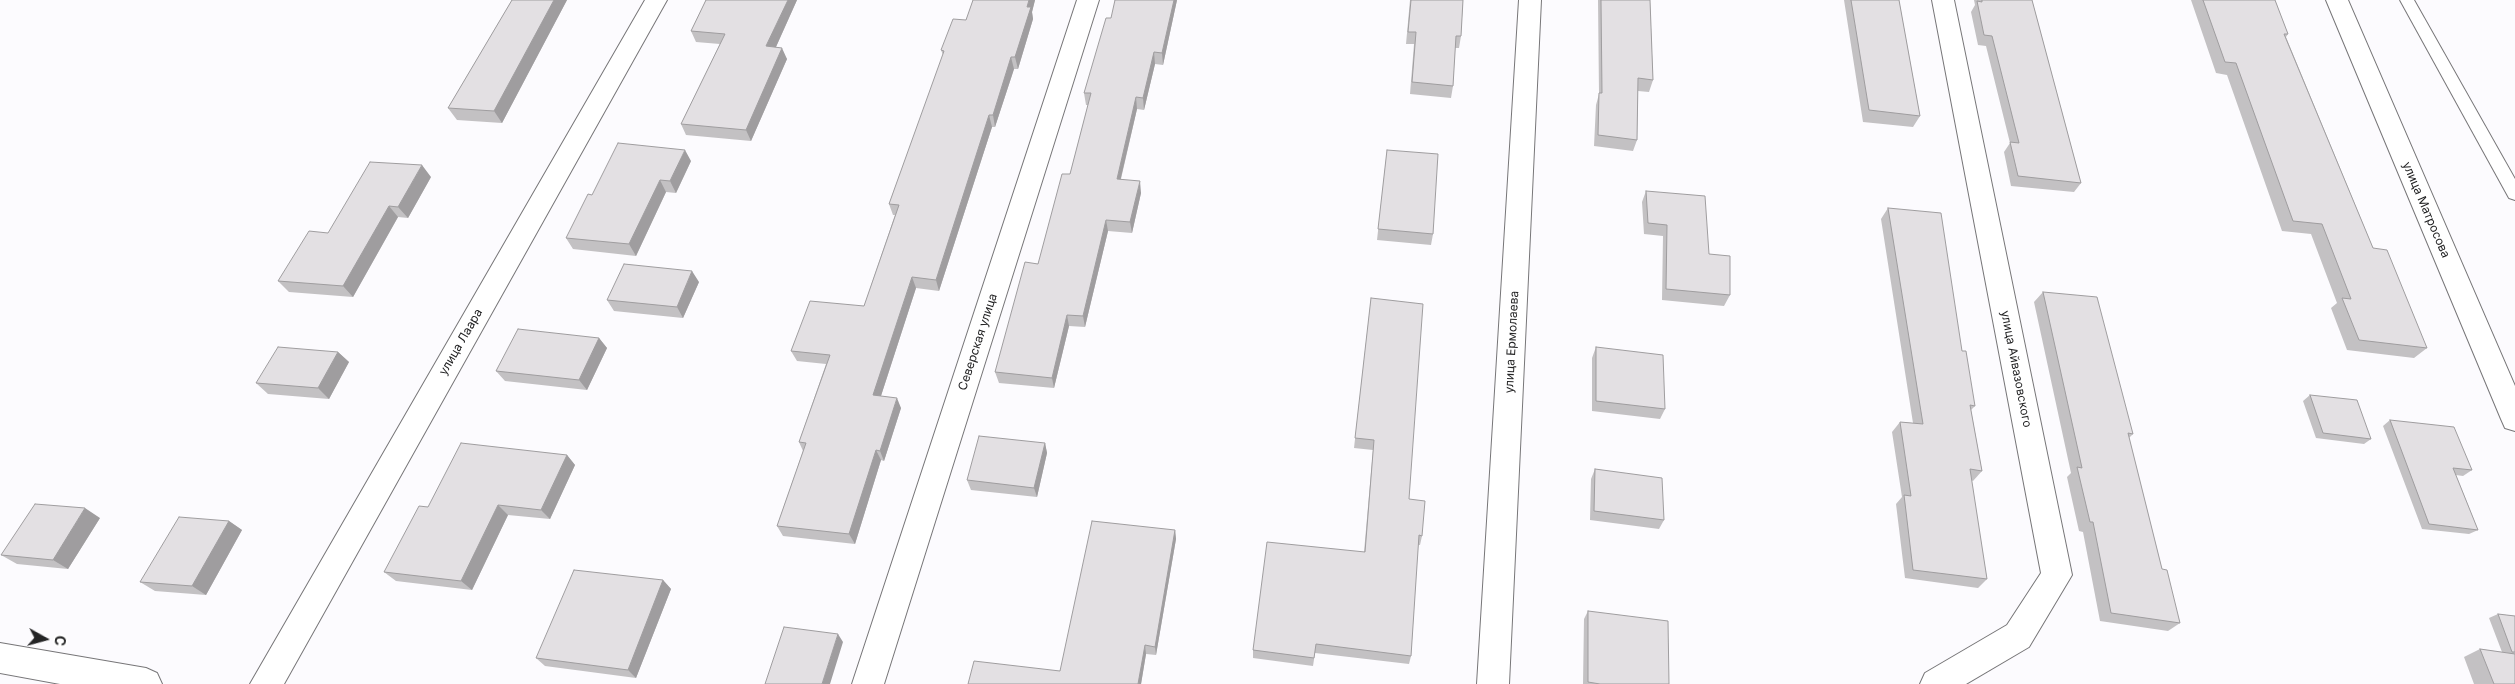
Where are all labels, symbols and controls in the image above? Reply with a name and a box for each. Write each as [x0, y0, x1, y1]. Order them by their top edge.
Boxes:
street label: улица Матросова [2399, 160, 2453, 260]
street label: улица Ермолаева [1502, 290, 1522, 394]
street label: Северская улица [956, 292, 1000, 392]
street label: улица Лаара [436, 306, 486, 378]
street label: улица Айвазовского [1998, 309, 2034, 429]
north arrow [20, 614, 70, 664]
text: С [51, 635, 69, 647]

